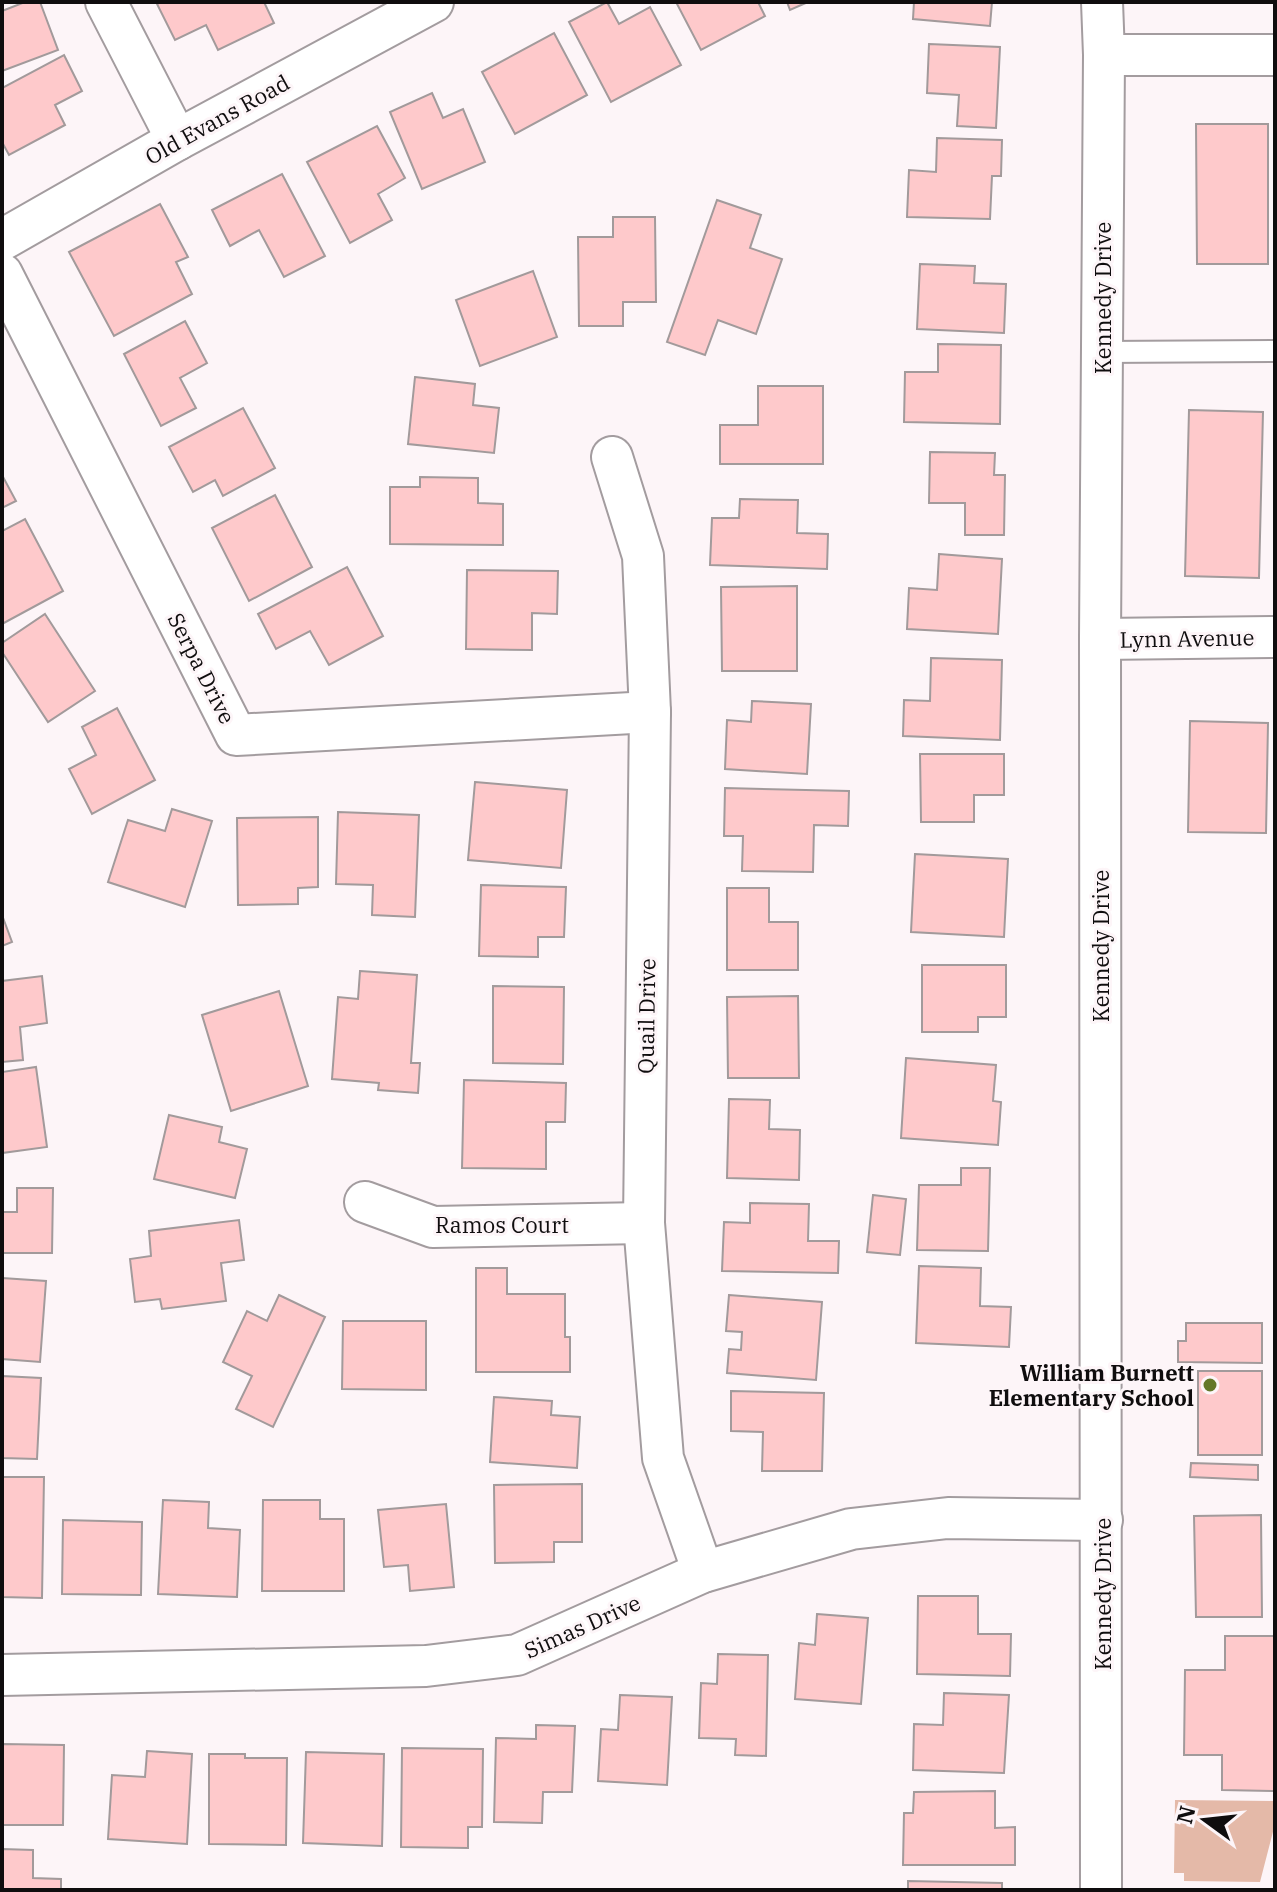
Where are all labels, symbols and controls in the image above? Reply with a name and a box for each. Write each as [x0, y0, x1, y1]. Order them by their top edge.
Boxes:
street label: Old Evans Road [140, 67, 294, 171]
street label: Kennedy Drive [1088, 222, 1117, 374]
street label: Serpa Drive [162, 608, 242, 728]
street label: Lynn Avenue [1119, 622, 1255, 654]
street label: Kennedy Drive [1086, 870, 1115, 1022]
street label: Quail Drive [630, 958, 662, 1074]
street label: Ramos Court [435, 1210, 569, 1239]
place label: William Burnett Elementary School [989, 1358, 1194, 1412]
marker: William Burnett Elementary School [1201, 1376, 1219, 1394]
street label: Kennedy Drive [1088, 1518, 1117, 1670]
street label: Simas Drive [519, 1587, 645, 1665]
north arrow [1165, 1780, 1245, 1860]
text: N [1169, 1803, 1201, 1827]

